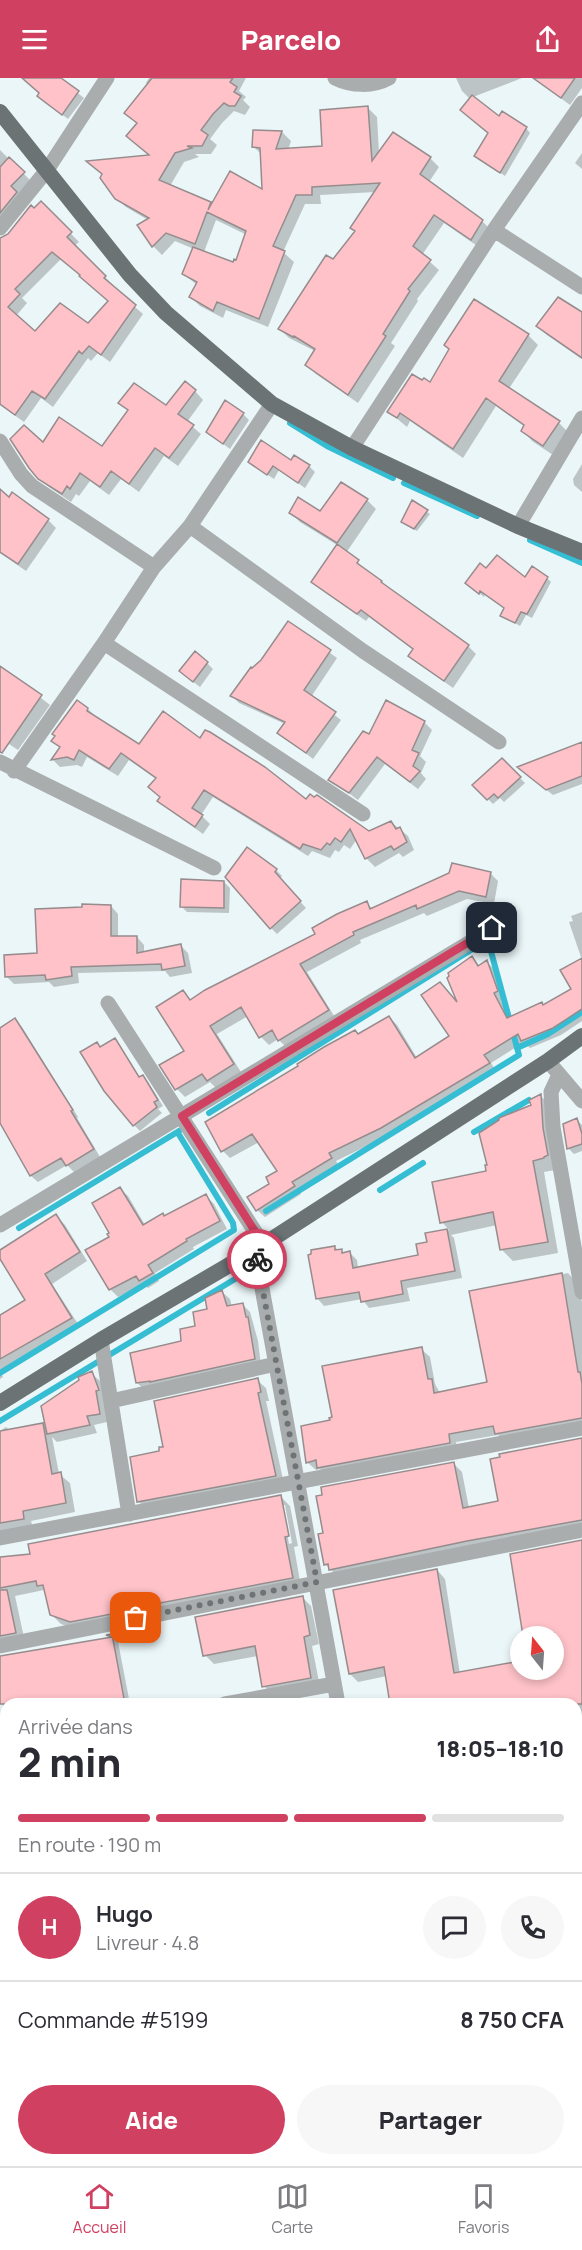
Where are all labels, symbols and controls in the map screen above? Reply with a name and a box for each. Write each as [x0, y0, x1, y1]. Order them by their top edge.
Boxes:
text: Parcelo [241, 21, 341, 58]
icon: menu [18, 23, 51, 56]
icon: share [531, 23, 564, 56]
pin [466, 902, 517, 953]
icon: home [475, 911, 508, 944]
courier [227, 1229, 287, 1289]
icon: bike [241, 1243, 274, 1276]
pin [110, 1592, 161, 1643]
icon: bag [119, 1601, 152, 1634]
north arrow [510, 1626, 564, 1680]
map controls [510, 1626, 564, 1680]
text: Arrivée dans [18, 1713, 133, 1740]
text: 18:05–18:10 [436, 1734, 564, 1764]
text: 2 min [18, 1735, 121, 1789]
text: En route · 190 m [18, 1831, 161, 1858]
button: chat [423, 1896, 486, 1959]
button: phone [501, 1896, 564, 1959]
text: Hugo [96, 1899, 153, 1929]
text: H [42, 1912, 57, 1942]
text: Livreur · 4.8 [96, 1929, 199, 1956]
text: Commande #5199 [18, 2005, 208, 2035]
text: 8 750 CFA [460, 2005, 564, 2035]
button: Aide [18, 2085, 285, 2154]
button: Partager [297, 2085, 564, 2154]
tab: Accueil [73, 2180, 126, 2238]
tab: Carte [271, 2180, 313, 2238]
tab: Favoris [458, 2180, 509, 2238]

